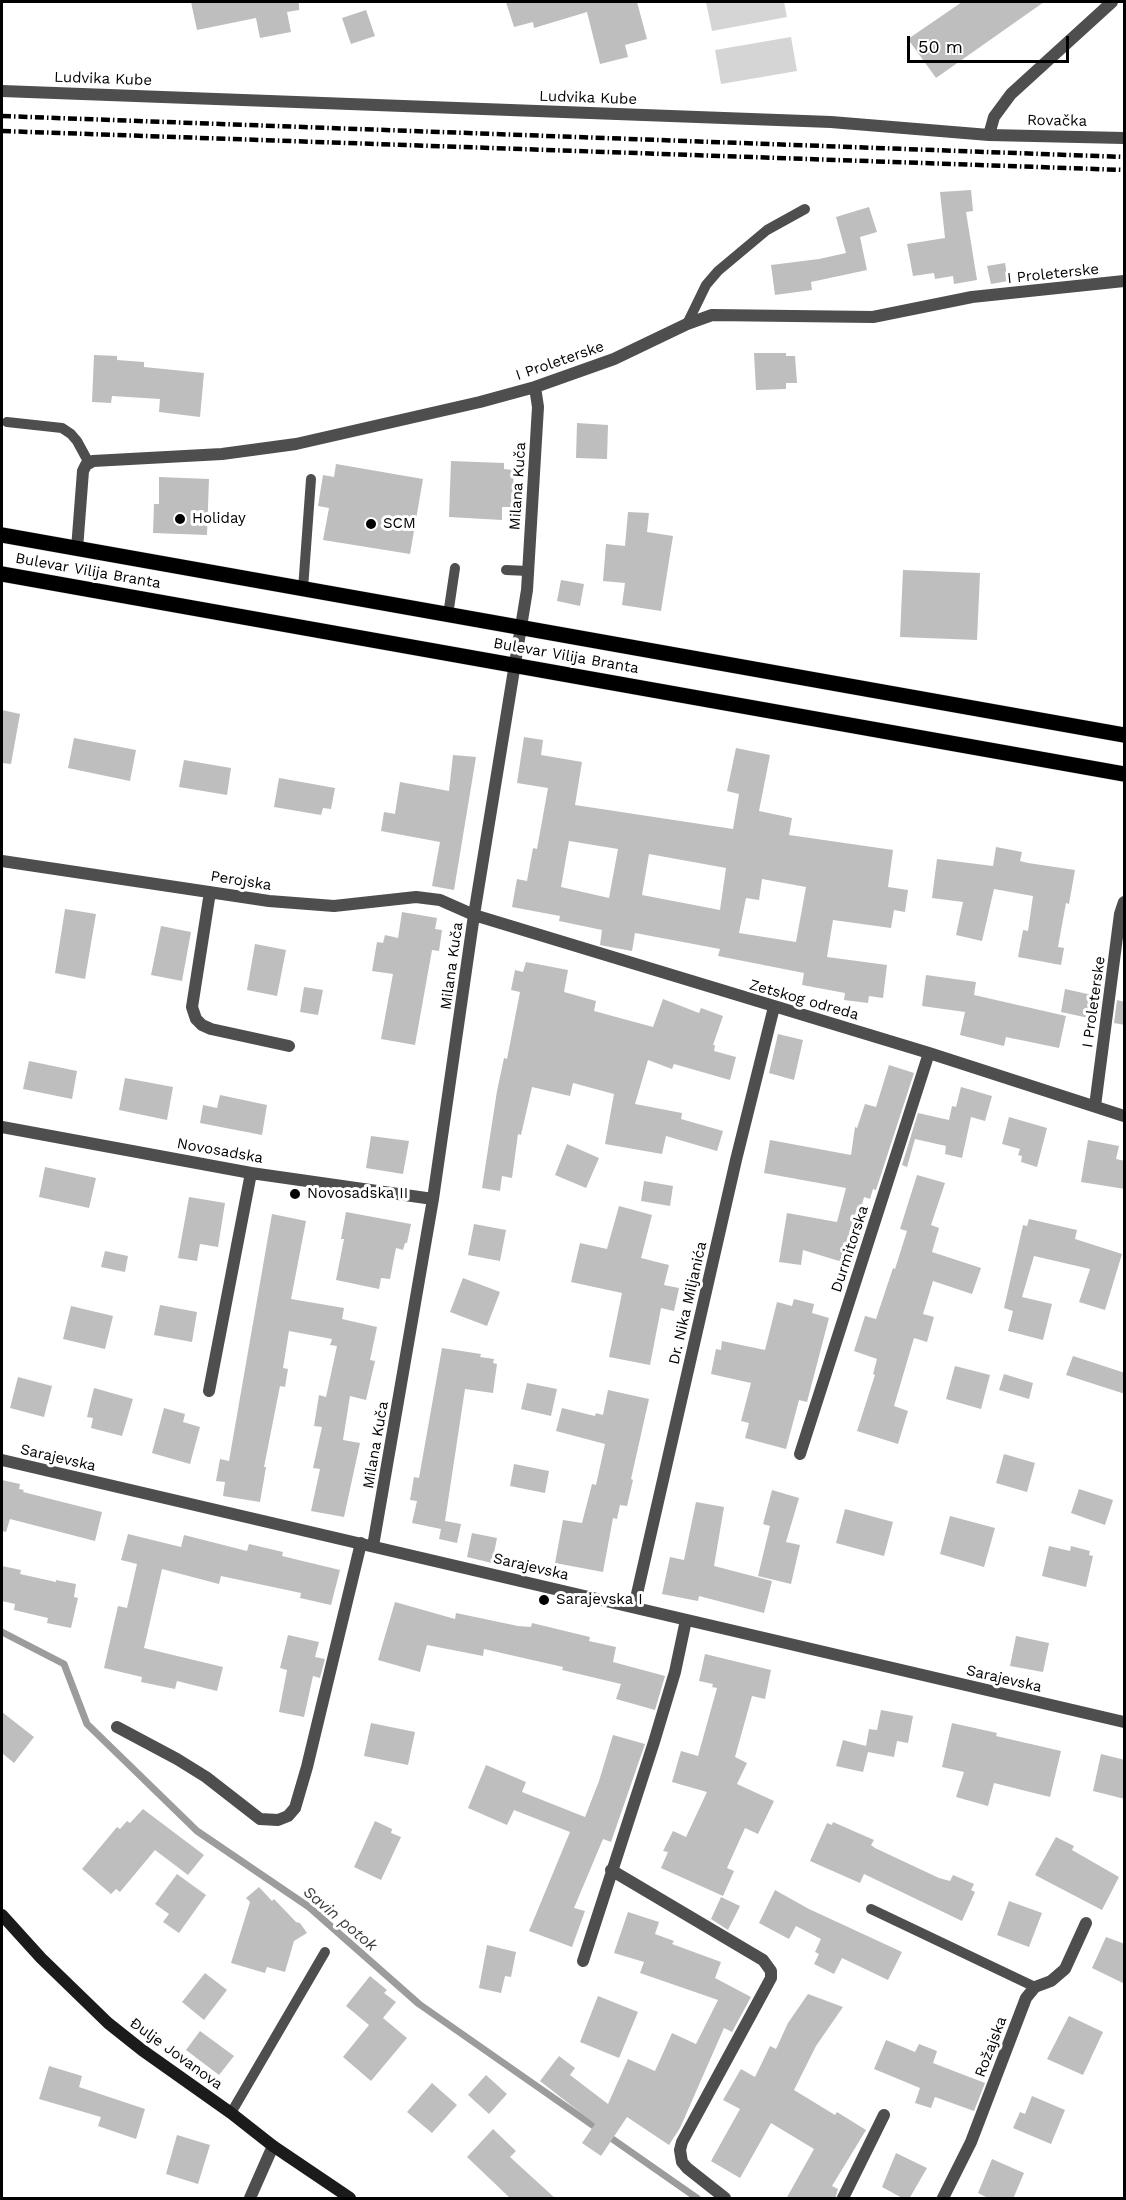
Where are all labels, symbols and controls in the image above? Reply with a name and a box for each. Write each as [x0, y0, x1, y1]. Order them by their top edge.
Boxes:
scale bar [910, 24, 1072, 62]
text: 50 m [918, 36, 963, 57]
street label: Ludvika Kube [54, 68, 152, 90]
street label: Ludvika Kube [539, 87, 637, 109]
street label: Rovačka [1027, 111, 1087, 131]
street label: I Proleterske [1006, 260, 1100, 288]
street label: I Proleterske [514, 337, 606, 385]
street label: Milana Kuča [506, 441, 530, 531]
place label: Holiday [192, 510, 246, 528]
marker: Holiday [173, 512, 187, 526]
place label: SCM [383, 515, 416, 533]
marker: SCM [364, 517, 378, 531]
street label: Bulevar Vilija Branta [14, 549, 162, 593]
street label: Bulevar Vilija Branta [492, 634, 640, 678]
street label: Perojska [209, 867, 273, 895]
street label: Milana Kuča [437, 921, 467, 1011]
street label: I Proleterske [1079, 955, 1109, 1049]
street label: Zetskog odreda [747, 976, 861, 1024]
street label: Novosadska [175, 1135, 265, 1167]
place label: Novosadska II [307, 1185, 408, 1203]
marker: Novosadska II [288, 1187, 302, 1201]
street label: Durmitorska [827, 1203, 873, 1295]
street label: Dr. Nika Miljanića [665, 1240, 711, 1366]
street label: Milana Kuča [359, 1400, 393, 1490]
street label: Sarajevska [18, 1441, 98, 1475]
street label: Sarajevska [491, 1550, 571, 1584]
place label: Sarajevska I [556, 1591, 643, 1609]
marker: Sarajevska I [537, 1593, 551, 1607]
street label: Sarajevska [964, 1662, 1044, 1696]
water label: Savin potok [299, 1882, 381, 1956]
street label: Đulje Jovanova [126, 2014, 226, 2094]
street label: Rožajska [971, 2014, 1011, 2080]

